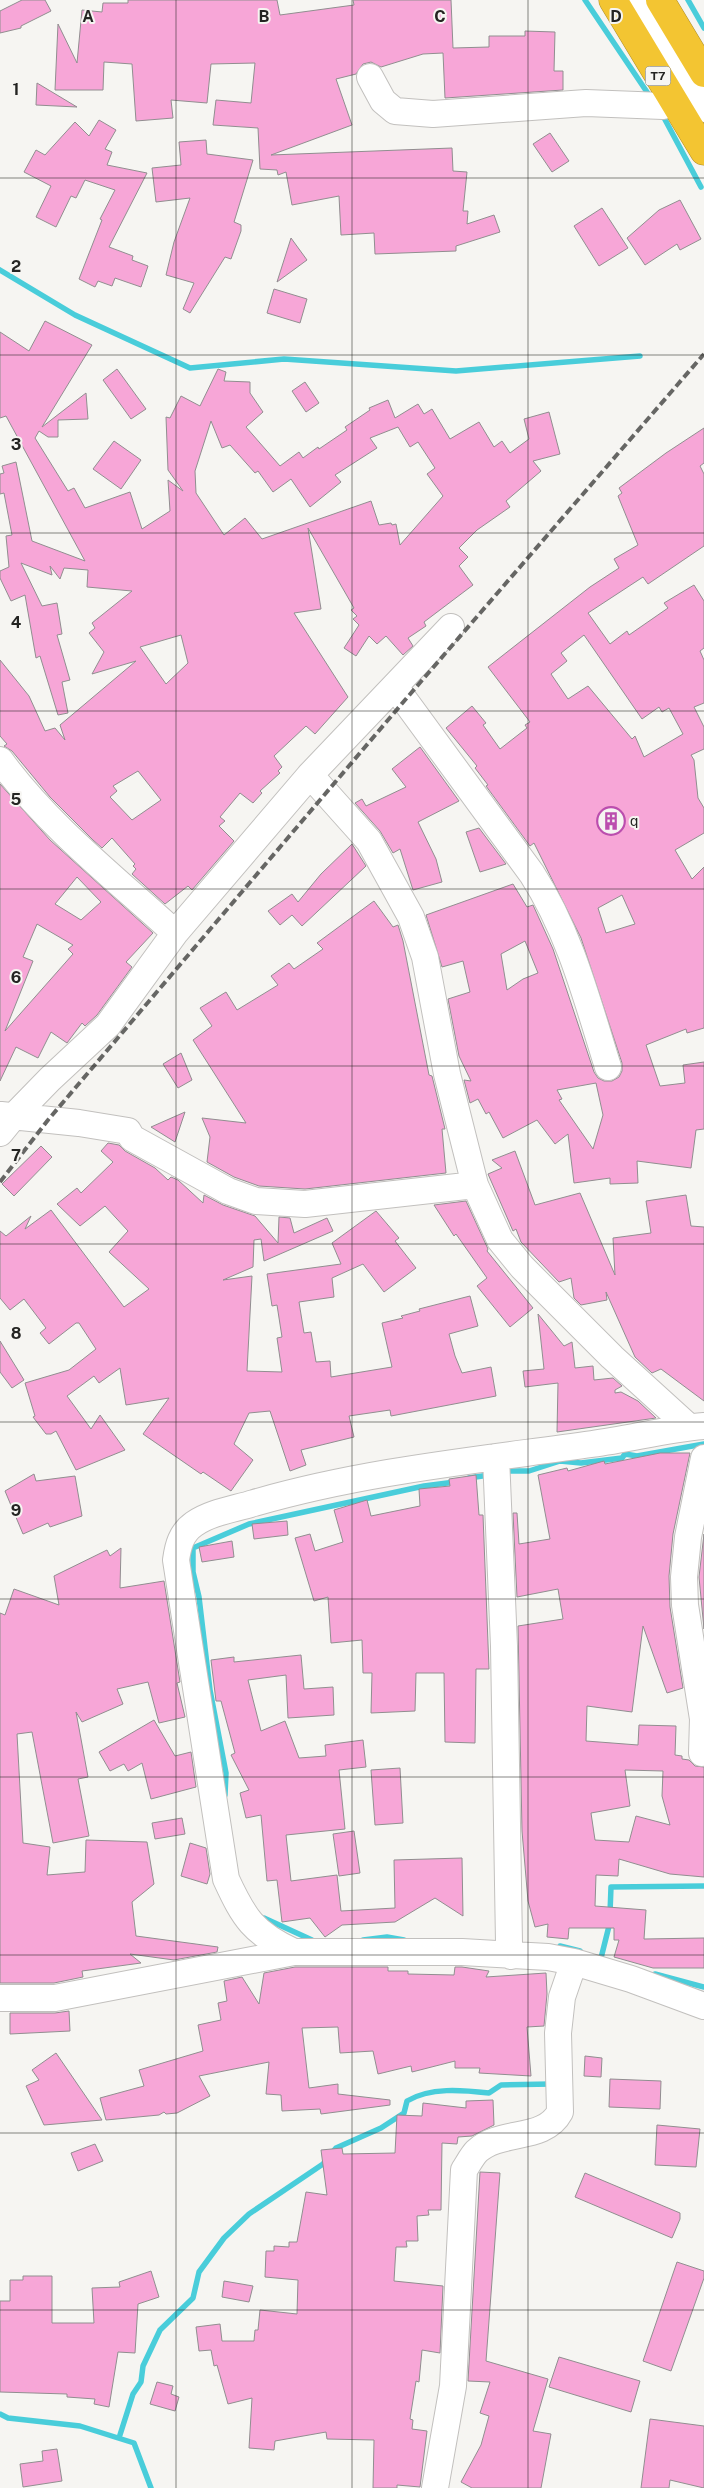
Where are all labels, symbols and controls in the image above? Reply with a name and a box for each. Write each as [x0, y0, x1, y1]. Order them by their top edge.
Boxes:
text: A [82, 7, 94, 26]
text: B [259, 7, 270, 26]
text: C [434, 7, 446, 26]
text: D [610, 7, 622, 26]
road number: T7 [646, 66, 670, 85]
text: 1 [13, 80, 19, 99]
text: 2 [11, 257, 21, 276]
text: 3 [11, 435, 21, 454]
text: 4 [11, 613, 22, 632]
text: 5 [11, 790, 22, 809]
building icon: q [596, 806, 626, 836]
place label: q [630, 813, 638, 829]
text: 6 [11, 968, 21, 987]
text: 7 [11, 1146, 21, 1165]
text: 8 [11, 1324, 22, 1343]
text: 9 [11, 1501, 21, 1520]

